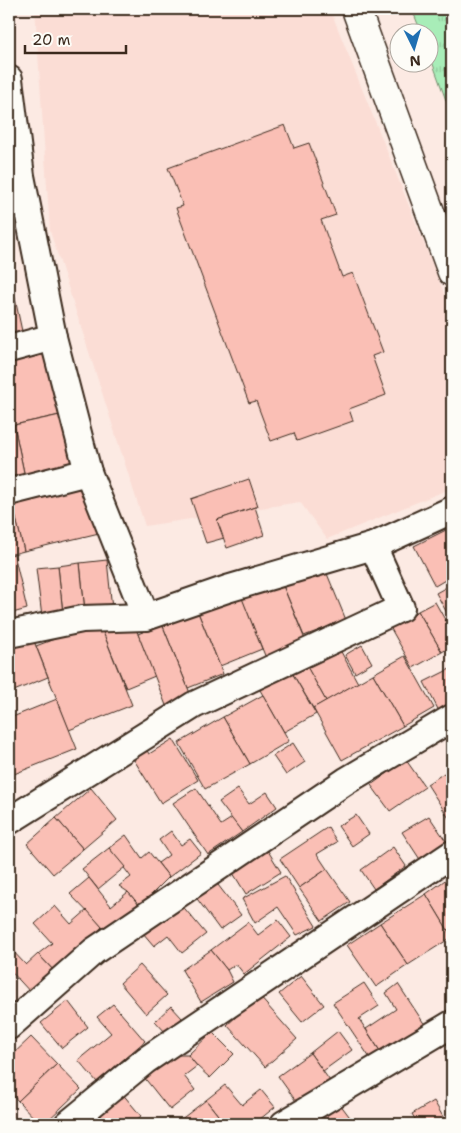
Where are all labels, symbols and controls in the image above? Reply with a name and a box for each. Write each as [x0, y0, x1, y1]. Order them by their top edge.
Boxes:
scale bar [25, 22, 126, 54]
north arrow [388, 22, 438, 72]
text: 20 m [32, 30, 71, 50]
text: N [409, 52, 421, 70]

